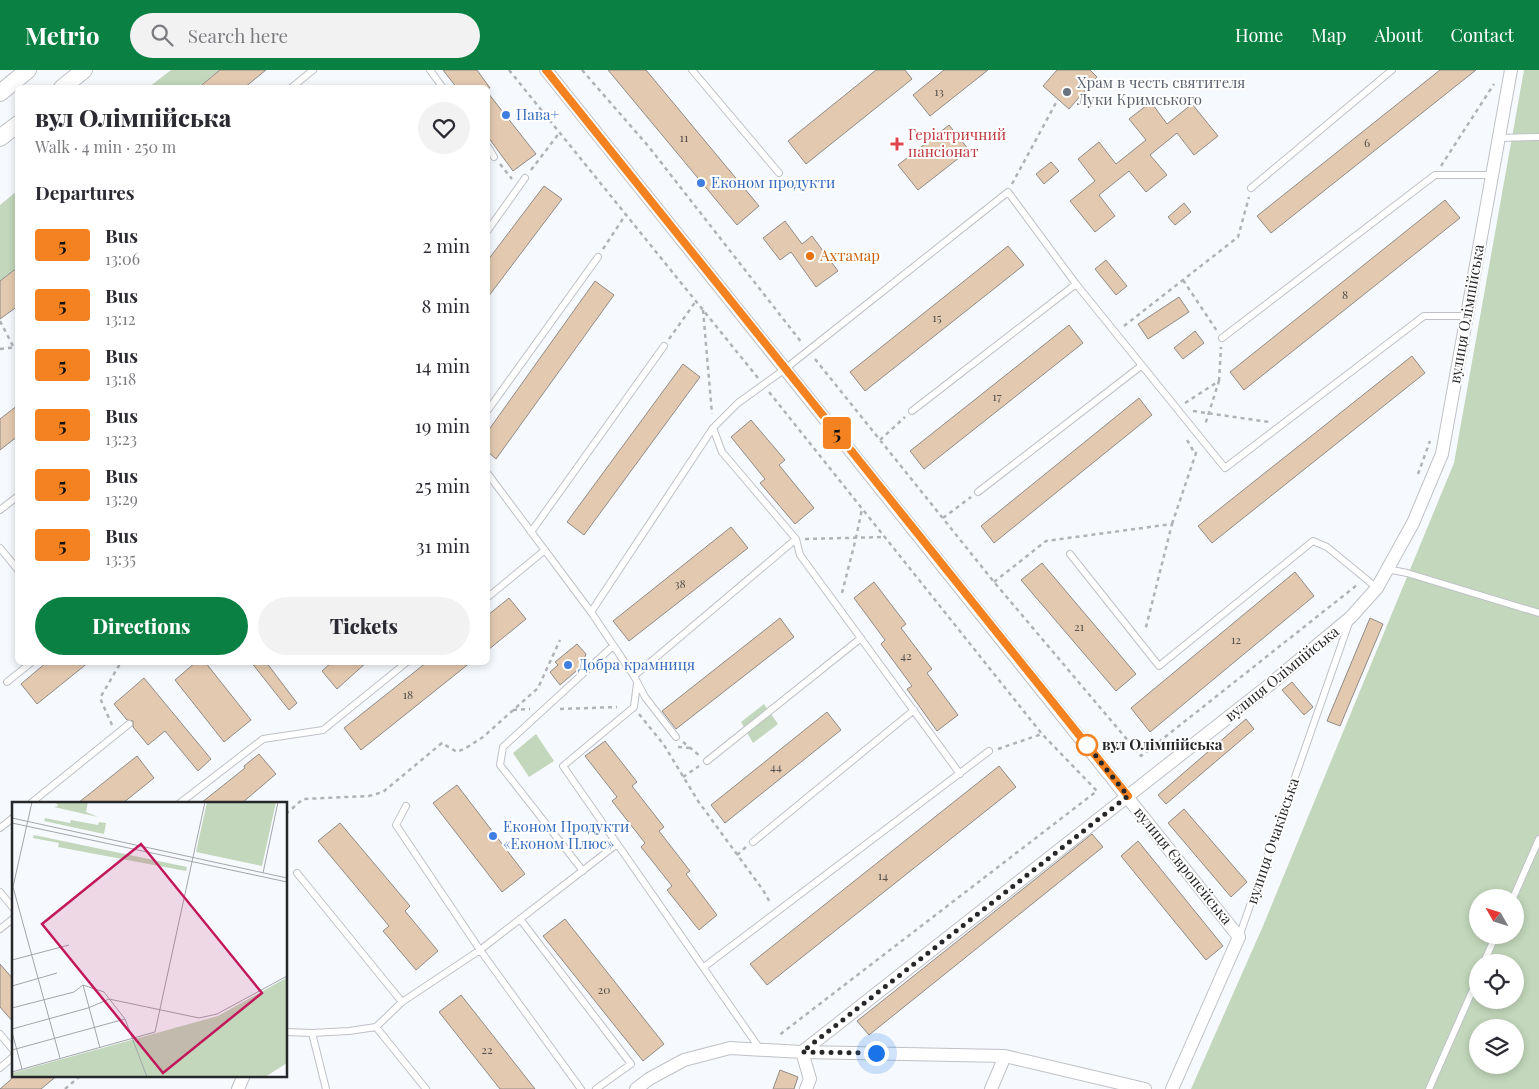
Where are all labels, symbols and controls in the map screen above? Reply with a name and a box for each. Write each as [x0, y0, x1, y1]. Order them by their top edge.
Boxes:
search box [130, 13, 480, 58]
text: Metrio [25, 19, 100, 51]
icon: search [148, 21, 176, 49]
text: Search here [188, 22, 288, 48]
text: Home [1235, 23, 1283, 47]
text: Map [1311, 23, 1346, 47]
text: About [1374, 23, 1423, 47]
text: Contact [1451, 23, 1514, 47]
place label: Храм в честь святителя Луки Кримського [1076, 72, 1245, 109]
house number: 13 [934, 83, 944, 99]
marker: Храм в честь святителя Луки Кримського [1061, 86, 1073, 98]
text: вул Олімпійська [35, 101, 231, 133]
button: heart [418, 102, 470, 154]
place label: Пава+ [516, 104, 559, 124]
marker: Пава+ [500, 109, 512, 121]
place label: Геріатричний пансіонат [908, 124, 1006, 161]
house number: 11 [680, 129, 689, 145]
house number: 6 [1364, 134, 1370, 150]
text: Walk · 4 min · 250 m [35, 136, 176, 157]
marker: Геріатричний пансіонат [890, 137, 904, 151]
place label: Економ продукти [711, 172, 835, 192]
marker: Економ продукти [695, 177, 707, 189]
text: Departures [35, 179, 135, 205]
text: Bus [105, 222, 138, 248]
text: 2 min [422, 232, 470, 258]
text: 5 [58, 233, 67, 257]
street label: вулиця Олімпійська [1444, 242, 1488, 385]
place label: Ахтамар [819, 245, 880, 265]
text: 13:06 [105, 248, 140, 269]
marker: Ахтамар [804, 250, 816, 262]
text: Bus [105, 282, 138, 308]
house number: 8 [1342, 286, 1348, 302]
text: 8 min [422, 292, 470, 318]
text: 5 [58, 293, 67, 317]
text: 13:12 [105, 308, 136, 329]
house number: 15 [932, 309, 942, 325]
text: Bus [105, 342, 138, 368]
text: 14 min [415, 352, 470, 378]
text: 5 [58, 353, 67, 377]
text: 13:18 [105, 368, 136, 389]
house number: 17 [992, 388, 1002, 404]
text: Bus [105, 402, 138, 428]
text: 19 min [415, 412, 470, 438]
text: 5 [58, 413, 67, 437]
line badge: 5 [821, 417, 853, 449]
text: 5 [833, 421, 841, 445]
text: 13:23 [105, 428, 137, 449]
text: Bus [105, 462, 138, 488]
text: 25 min [415, 472, 470, 498]
text: 5 [58, 473, 67, 497]
text: 13:29 [105, 488, 138, 509]
text: Bus [105, 522, 138, 548]
text: 31 min [416, 532, 470, 558]
text: 5 [58, 533, 67, 557]
text: 13:35 [105, 548, 136, 569]
house number: 38 [674, 575, 686, 591]
button: Directions [35, 597, 248, 655]
button: Tickets [258, 597, 470, 655]
house number: 21 [1074, 618, 1085, 634]
street label: вулиця Олімпійська [1220, 621, 1343, 725]
house number: 12 [1231, 631, 1241, 647]
house number: 42 [900, 647, 912, 663]
place label: Добра крамниця [578, 654, 695, 674]
marker: Добра крамниця [562, 659, 574, 671]
house number: 18 [403, 686, 413, 702]
marker: вул Олімпійська [1076, 734, 1098, 756]
place label: вул Олімпійська [1102, 734, 1223, 754]
house number: 44 [770, 758, 782, 774]
street label: вулиця Очаківська [1241, 774, 1303, 906]
inset map [12, 802, 288, 1076]
street label: вулиця Європейська [1130, 802, 1238, 929]
place label: Економ Продукти «Економ Плюс» [503, 816, 629, 853]
marker: Економ Продукти «Економ Плюс» [487, 830, 499, 842]
house number: 14 [878, 867, 888, 883]
north arrow [1469, 889, 1524, 944]
map controls [1469, 889, 1524, 1074]
button: locate [1469, 954, 1524, 1009]
house number: 20 [598, 981, 610, 997]
button: layers [1469, 1019, 1524, 1074]
house number: 22 [481, 1041, 493, 1057]
your location [864, 1041, 889, 1066]

